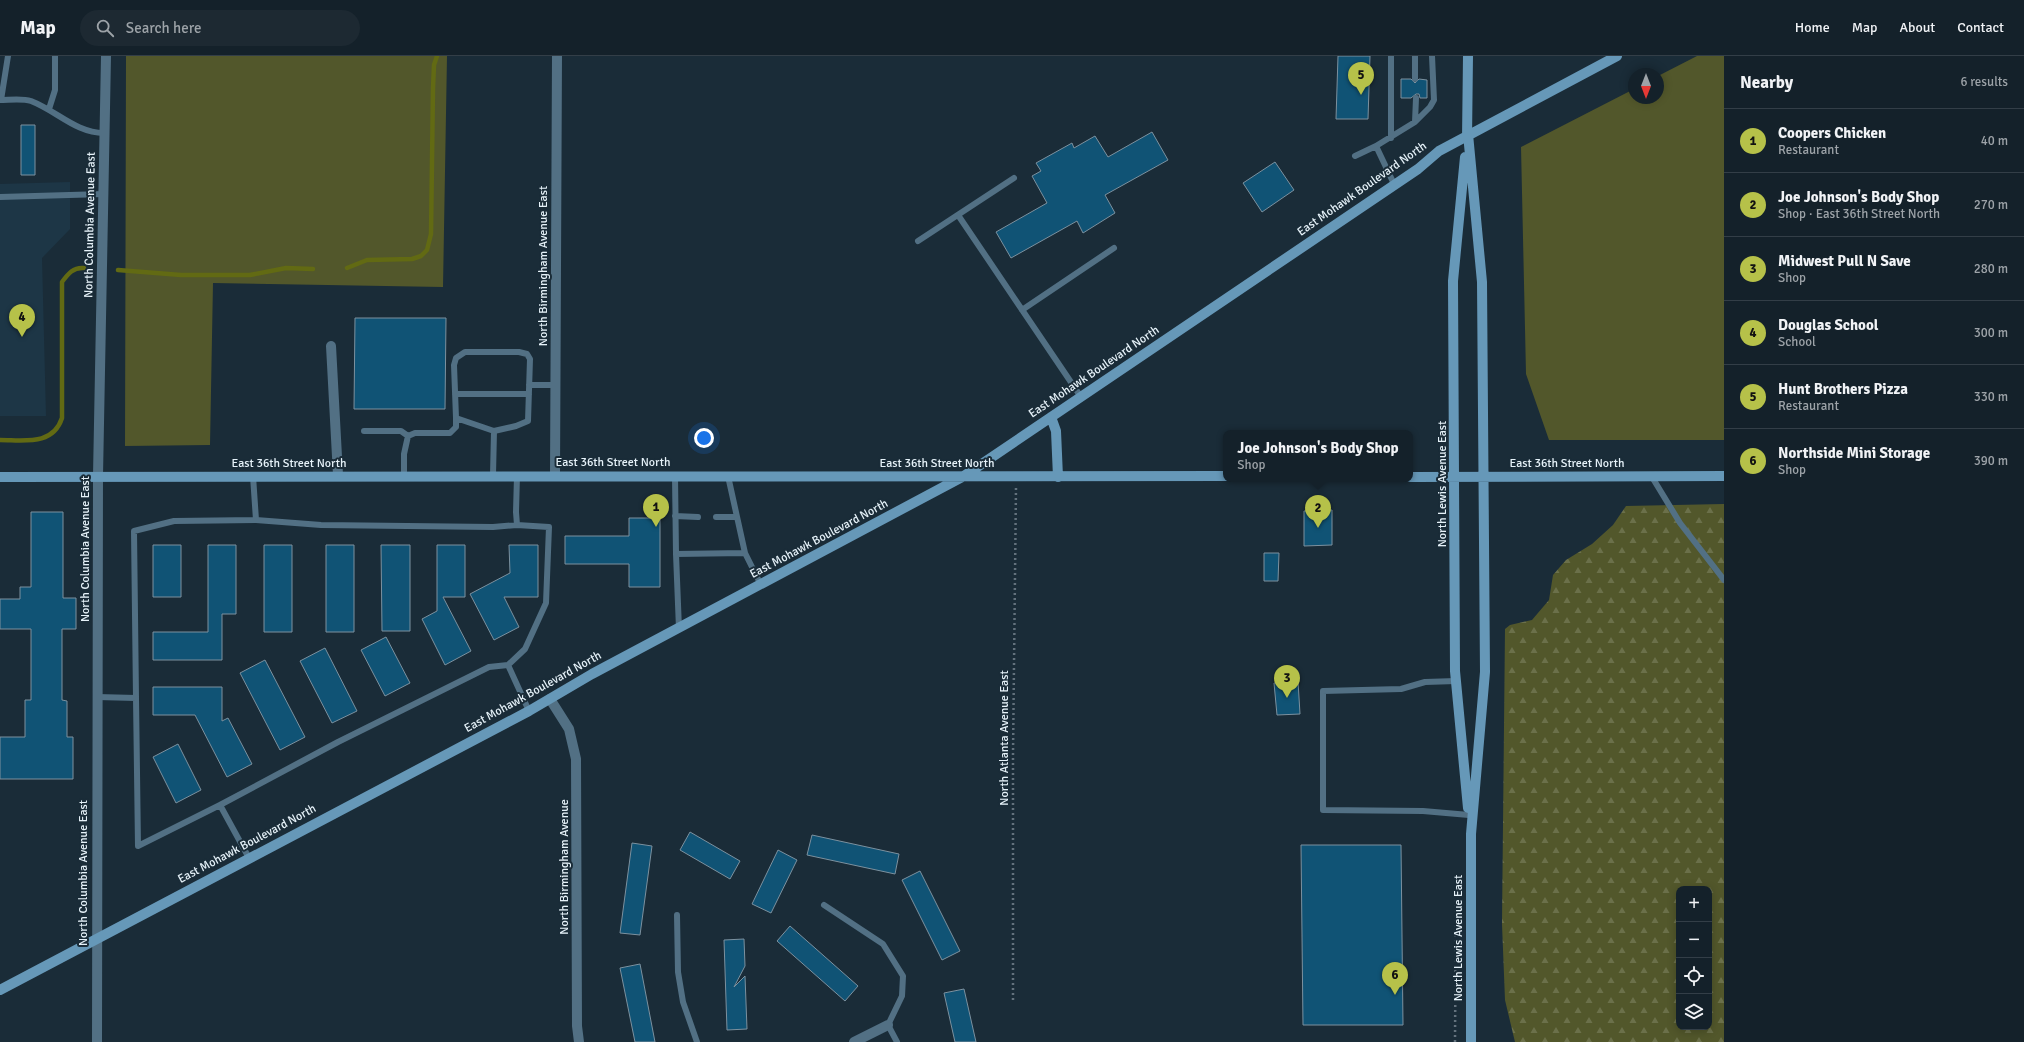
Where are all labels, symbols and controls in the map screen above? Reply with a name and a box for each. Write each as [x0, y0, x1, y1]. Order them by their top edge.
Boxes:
search box [80, 10, 360, 46]
text: Map [20, 16, 56, 40]
icon: search [94, 17, 116, 39]
text: Search here [126, 19, 201, 37]
text: Home [1795, 19, 1830, 36]
text: Map [1852, 19, 1877, 36]
text: About [1899, 19, 1935, 36]
text: Contact [1957, 19, 2004, 36]
pin: 5 [1348, 62, 1374, 95]
north arrow [1628, 68, 1664, 104]
text: Nearby [1740, 72, 1793, 93]
text: 6 results [1960, 74, 2008, 90]
text: Coopers Chicken [1778, 124, 1886, 142]
text: 1 [1749, 133, 1757, 149]
text: 40 m [1981, 133, 2008, 149]
street label: East Mohawk Boulevard North [1294, 139, 1430, 239]
text: Restaurant [1778, 142, 1839, 158]
street label: North Columbia Avenue East [81, 152, 99, 298]
street label: North Birmingham Avenue East [536, 186, 551, 346]
text: Joe Johnson's Body Shop [1778, 188, 1939, 206]
text: 2 [1749, 197, 1757, 213]
text: 270 m [1974, 197, 2008, 213]
text: Shop · East 36th Street North [1778, 206, 1940, 222]
text: Midwest Pull N Save [1778, 252, 1911, 270]
text: 3 [1749, 261, 1757, 277]
text: 280 m [1974, 261, 2008, 277]
text: Shop [1778, 270, 1806, 286]
pin: 4 [9, 304, 35, 337]
text: Douglas School [1778, 316, 1878, 334]
street label: East Mohawk Boulevard North [1026, 323, 1162, 421]
text: 4 [1749, 325, 1757, 341]
text: 300 m [1974, 325, 2008, 341]
text: School [1778, 334, 1816, 350]
text: Hunt Brothers Pizza [1778, 380, 1908, 398]
text: 5 [1749, 389, 1757, 405]
text: 330 m [1974, 389, 2008, 405]
text: Restaurant [1778, 398, 1839, 414]
street label: North Lewis Avenue East [1435, 421, 1450, 547]
your location [694, 428, 714, 448]
popup [1223, 430, 1413, 482]
text: Joe Johnson's Body Shop [1237, 439, 1399, 457]
text: Northside Mini Storage [1778, 444, 1930, 462]
text: 6 [1749, 453, 1757, 469]
text: 390 m [1974, 453, 2008, 469]
street label: East 36th Street North [556, 455, 670, 470]
street label: East 36th Street North [232, 456, 346, 471]
street label: East 36th Street North [880, 456, 994, 471]
street label: East 36th Street North [1510, 456, 1624, 471]
text: Shop [1237, 457, 1265, 473]
text: Shop [1778, 462, 1806, 478]
street label: North Columbia Avenue East [78, 476, 93, 622]
pin: 1 [643, 494, 669, 527]
pin: 2 [1305, 495, 1331, 528]
street label: East Mohawk Boulevard North [747, 496, 891, 582]
street label: East Mohawk Boulevard North [462, 648, 604, 736]
pin: 3 [1274, 665, 1300, 698]
street label: North Atlanta Avenue East [997, 670, 1012, 806]
street label: North Birmingham Avenue [557, 799, 572, 935]
street label: North Columbia Avenue East [76, 800, 91, 946]
street label: East Mohawk Boulevard North [175, 801, 319, 887]
street label: North Lewis Avenue East [1451, 875, 1466, 1001]
map controls [1676, 886, 1712, 1030]
button: + [1676, 886, 1712, 922]
button: − [1676, 922, 1712, 958]
button: locate [1676, 958, 1712, 994]
pin: 6 [1382, 962, 1408, 995]
button: layers [1676, 994, 1712, 1030]

